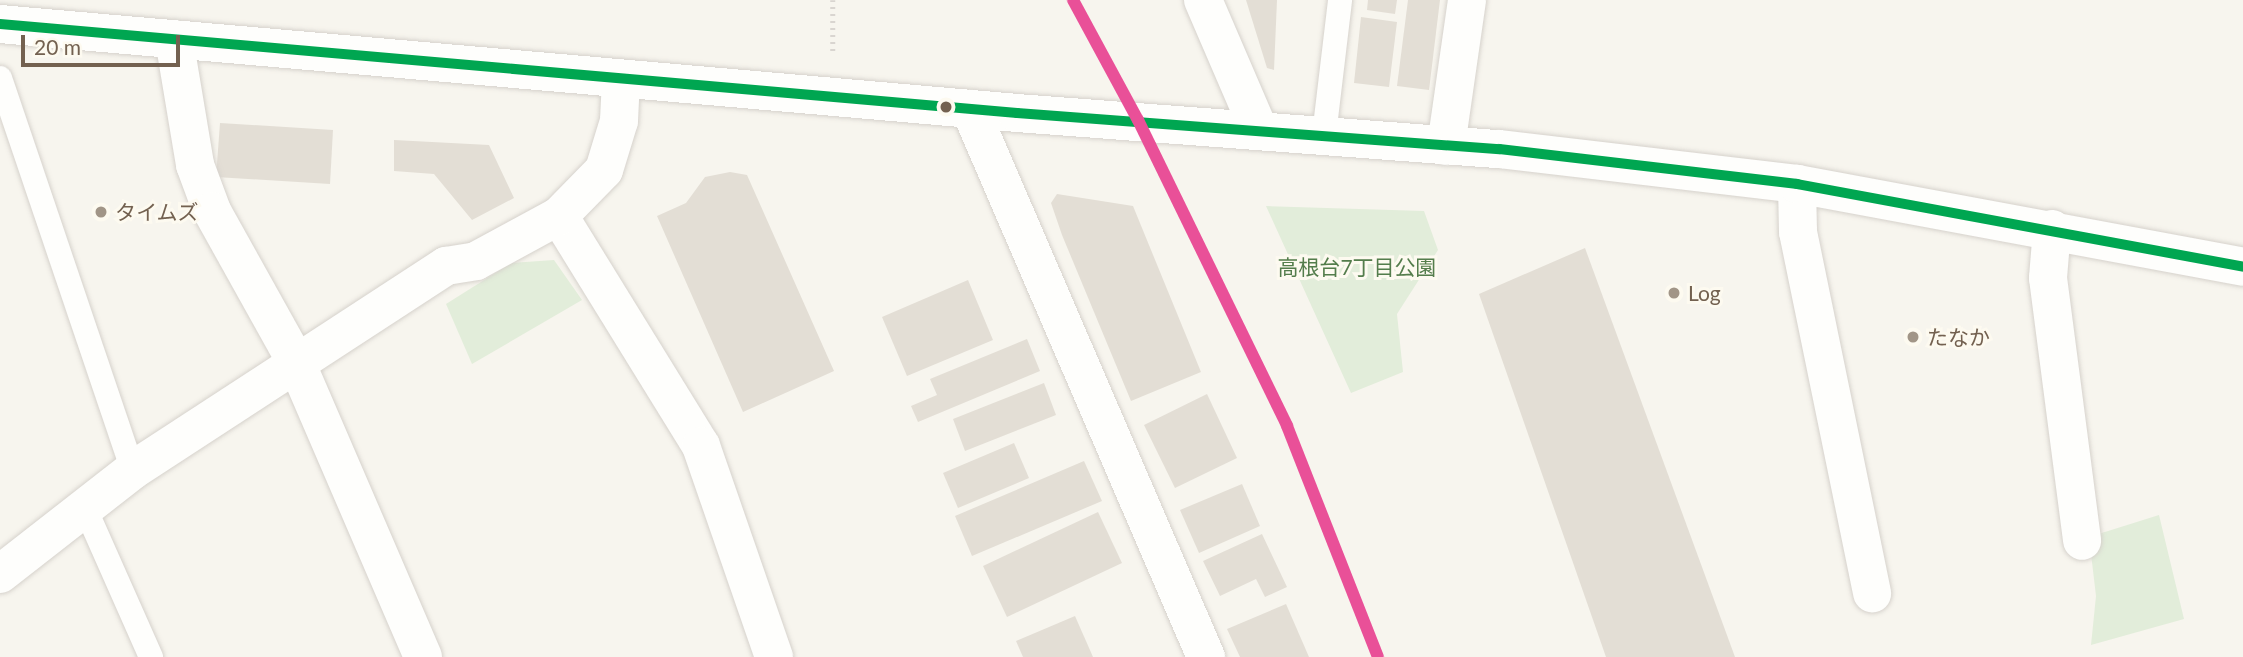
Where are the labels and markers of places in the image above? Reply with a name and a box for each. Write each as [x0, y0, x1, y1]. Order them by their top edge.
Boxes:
unlabelled marker [939, 100, 953, 114]
place label: タイムズ [115, 199, 199, 225]
marker: タイムズ [93, 204, 109, 220]
place label: Log [1688, 280, 1721, 306]
marker: Log [1666, 285, 1682, 301]
place label: たなか [1927, 324, 1990, 350]
marker: たなか [1905, 329, 1921, 345]

